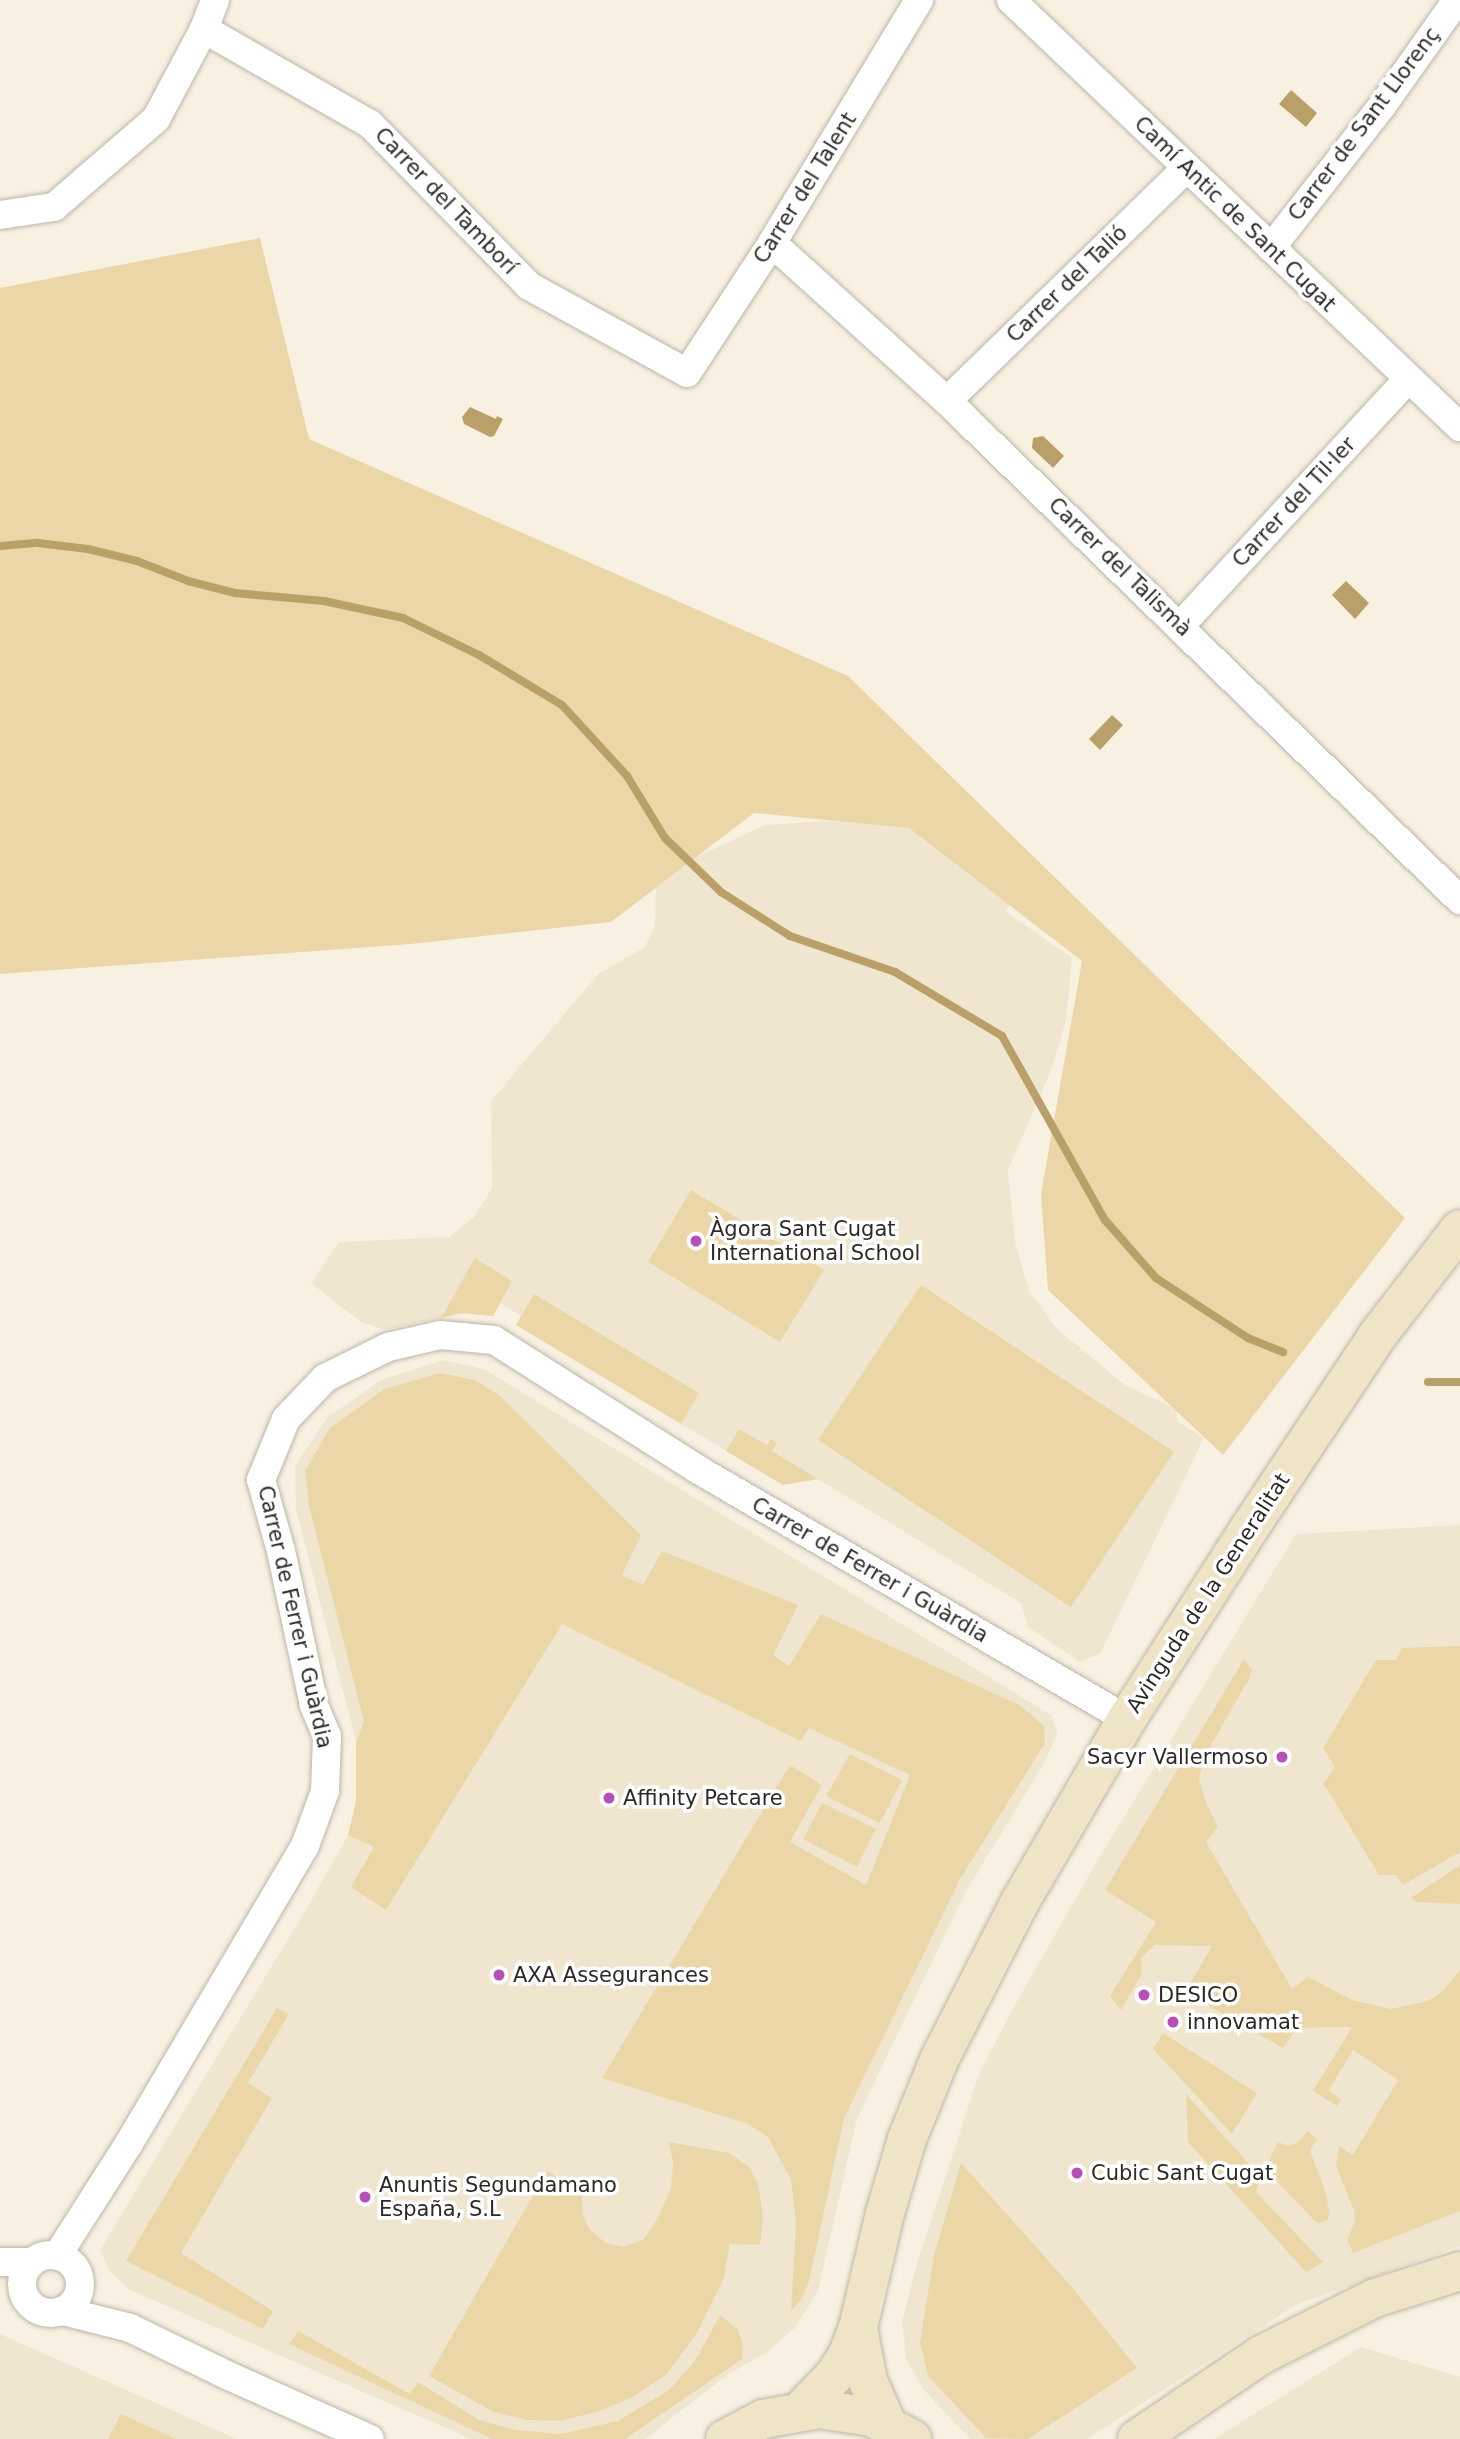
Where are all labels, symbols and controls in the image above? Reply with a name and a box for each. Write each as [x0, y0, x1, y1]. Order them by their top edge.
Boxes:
street label: Carrer de Sant Llorenç [1283, 22, 1445, 226]
street label: Carrer del Talent [748, 108, 862, 268]
street label: Camí Antic de Sant Cugat [1129, 111, 1341, 317]
street label: Carrer del Tamborí [369, 122, 523, 280]
street label: Carrer del Talió [1002, 220, 1132, 348]
street label: Carrer del Til·ler [1227, 432, 1361, 572]
street label: Carrer del Talismà [1043, 492, 1197, 642]
place label: Àgora Sant Cugat International School [710, 1216, 920, 1266]
marker: Àgora Sant Cugat International School [688, 1233, 704, 1249]
street label: Avinguda de la Generalitat [1121, 1469, 1295, 1717]
street label: Carrer de Ferrer i Guàrdia [252, 1483, 338, 1751]
street label: Carrer de Ferrer i Guàrdia [747, 1492, 993, 1648]
place label: Sacyr Vallermoso [1087, 1744, 1268, 1770]
marker: Sacyr Vallermoso [1274, 1749, 1290, 1765]
place label: Affinity Petcare [623, 1785, 783, 1811]
marker: Affinity Petcare [601, 1790, 617, 1806]
place label: AXA Assegurances [513, 1962, 709, 1988]
marker: AXA Assegurances [491, 1967, 507, 1983]
place label: DESICO [1158, 1982, 1238, 2008]
marker: DESICO [1136, 1987, 1152, 2003]
place label: innovamat [1187, 2009, 1299, 2035]
marker: innovamat [1165, 2014, 1181, 2030]
place label: Cubic Sant Cugat [1091, 2160, 1273, 2186]
marker: Cubic Sant Cugat [1069, 2165, 1085, 2181]
place label: Anuntis Segundamano España, S.L [379, 2172, 617, 2222]
marker: Anuntis Segundamano España, S.L [357, 2189, 373, 2205]

